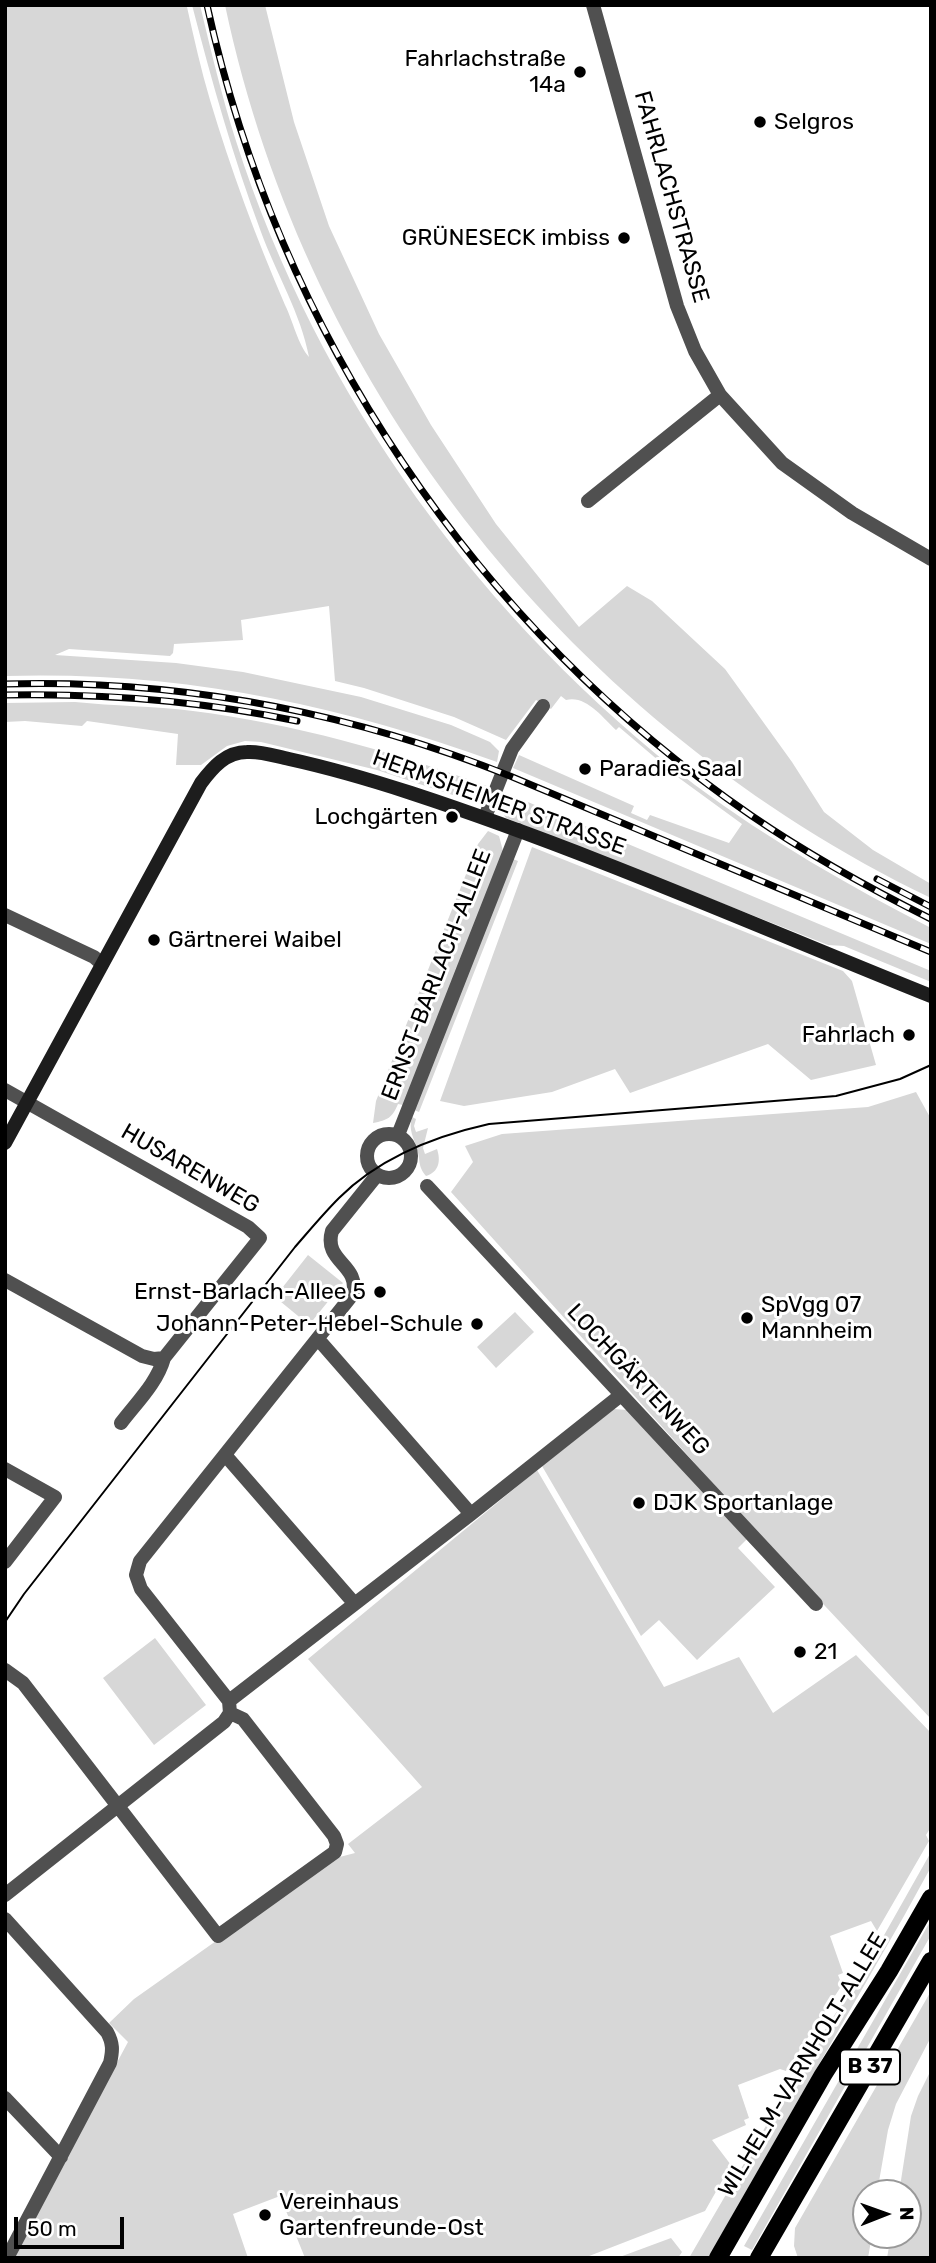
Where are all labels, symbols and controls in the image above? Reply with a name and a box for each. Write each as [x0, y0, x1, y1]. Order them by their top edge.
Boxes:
place label: Fahrlachstraße 14a [404, 45, 566, 99]
marker: Fahrlachstraße 14a [572, 64, 588, 80]
street label: FAHRLACHSTRASSE [628, 88, 714, 306]
place label: Selgros [774, 108, 854, 136]
marker: Selgros [752, 114, 768, 130]
place label: GRÜNESECK imbiss [402, 224, 610, 252]
marker: GRÜNESECK imbiss [616, 230, 632, 246]
street label: HERMSHEIMER STRASSE [368, 744, 630, 862]
place label: Paradies Saal [599, 755, 742, 783]
marker: Paradies Saal [577, 761, 593, 777]
place label: Lochgärten [314, 803, 438, 831]
marker: Lochgärten [444, 809, 460, 825]
street label: ERNST-BARLACH-ALLEE [376, 845, 498, 1105]
place label: Gärtnerei Waibel [168, 926, 342, 954]
marker: Gärtnerei Waibel [146, 932, 162, 948]
place label: Fahrlach [802, 1021, 895, 1049]
marker: Fahrlach [901, 1027, 917, 1043]
street label: HUSARENWEG [116, 1118, 264, 1220]
place label: Ernst-Barlach-Allee 5 [134, 1278, 366, 1306]
marker: Ernst-Barlach-Allee 5 [372, 1284, 388, 1300]
place label: SpVgg 07 Mannheim [761, 1291, 873, 1345]
street label: LOCHGÄRTENWEG [561, 1299, 715, 1461]
place label: Johann-Peter-Hebel-Schule [156, 1310, 463, 1338]
marker: SpVgg 07 Mannheim [739, 1310, 755, 1326]
marker: Johann-Peter-Hebel-Schule [469, 1316, 485, 1332]
place label: DJK Sportanlage [653, 1489, 833, 1517]
marker: DJK Sportanlage [631, 1495, 647, 1511]
place label: 21 [814, 1638, 837, 1666]
marker: 21 [792, 1644, 808, 1660]
street label: WILHELM-VARNHOLT-ALLEE [713, 1928, 893, 2202]
road number: B 37 [840, 2050, 900, 2084]
north arrow [852, 2179, 922, 2249]
place label: Vereinhaus Gartenfreunde-Ost [279, 2188, 484, 2242]
scale bar [18, 2204, 128, 2248]
marker: Vereinhaus Gartenfreunde-Ost [257, 2207, 273, 2223]
text: N [895, 2207, 918, 2221]
text: 50 m [27, 2216, 77, 2241]

